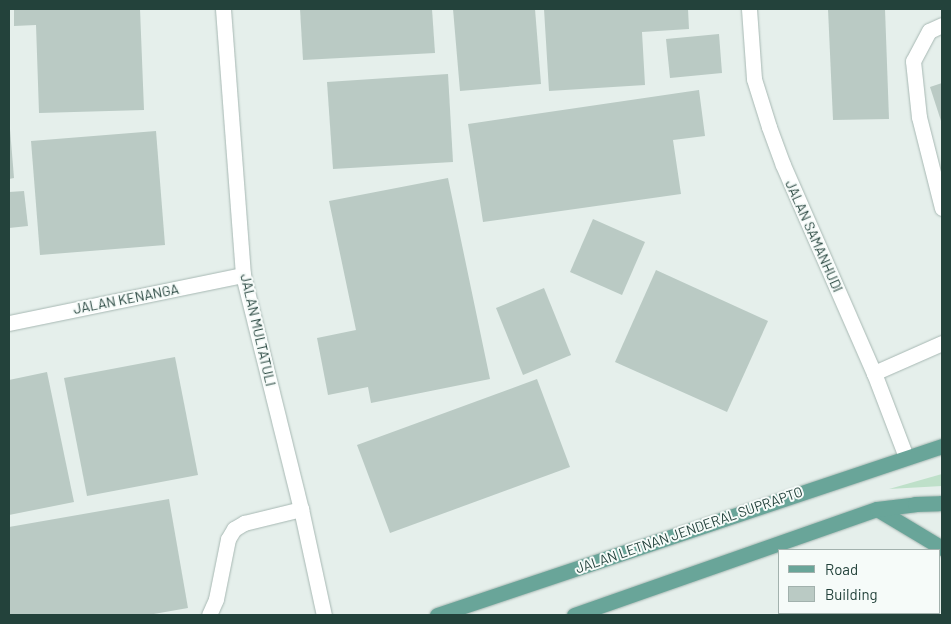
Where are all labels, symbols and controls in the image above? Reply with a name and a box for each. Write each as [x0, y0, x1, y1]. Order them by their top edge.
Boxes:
street label: JALAN SAMANHUDI [782, 177, 846, 295]
street label: JALAN MULTATULI [237, 272, 279, 388]
street label: JALAN KENANGA [72, 281, 180, 317]
street label: JALAN LETNAN JENDERAL SUPRAPTO [573, 483, 805, 577]
legend [778, 549, 941, 614]
text: Road [825, 560, 858, 578]
text: Building [825, 585, 878, 603]

